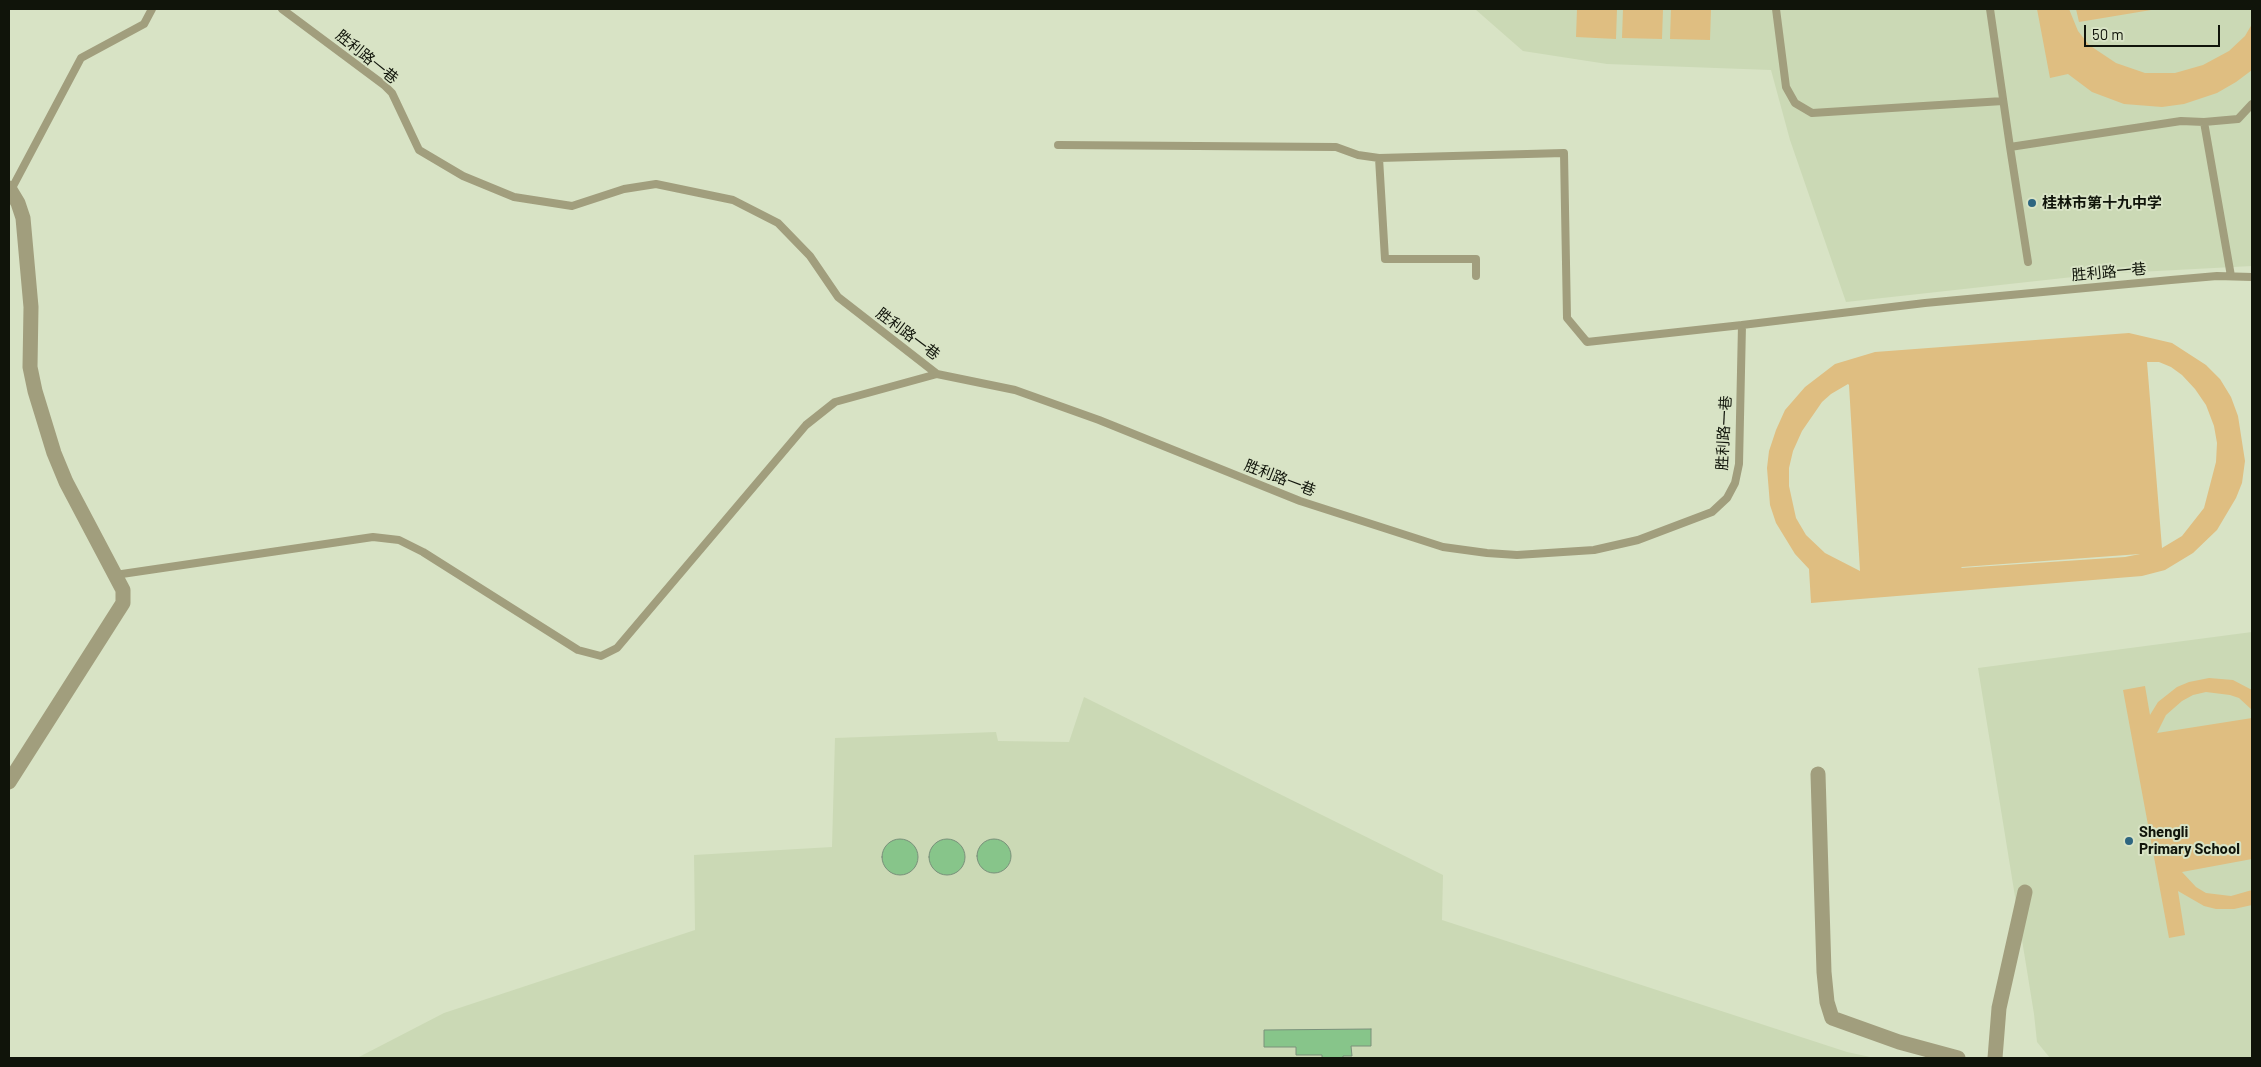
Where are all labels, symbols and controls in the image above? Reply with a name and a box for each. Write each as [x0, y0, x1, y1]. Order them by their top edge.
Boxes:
scale bar [2086, 15, 2222, 47]
text: 50 m [2092, 25, 2124, 43]
street label: 胜利路一巷 [332, 26, 402, 88]
place label: 桂林市第十九中学 [2042, 194, 2162, 212]
marker: 桂林市第十九中学 [2026, 197, 2038, 209]
street label: 胜利路一巷 [2071, 260, 2147, 284]
street label: 胜利路一巷 [873, 304, 943, 364]
street label: 胜利路一巷 [1713, 395, 1735, 471]
street label: 胜利路一巷 [1242, 456, 1318, 500]
place label: Shengli Primary School [2139, 823, 2240, 858]
marker: Shengli Primary School [2123, 835, 2135, 847]

